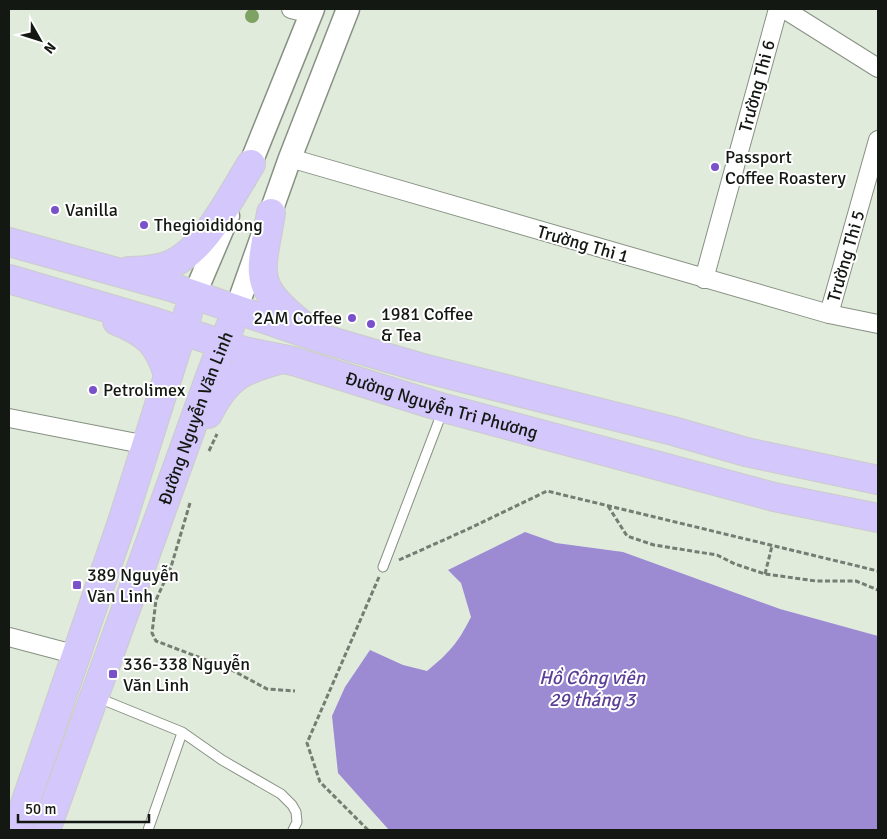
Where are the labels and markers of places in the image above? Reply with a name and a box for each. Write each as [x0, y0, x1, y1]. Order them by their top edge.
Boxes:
place label: Passport Coffee Roastery [725, 146, 846, 189]
marker: Passport Coffee Roastery [709, 161, 721, 173]
place label: Vanilla [65, 199, 118, 221]
marker: Vanilla [49, 204, 61, 216]
place label: Thegioididong [154, 214, 263, 236]
marker: Thegioididong [138, 219, 150, 231]
place label: 1981 Coffee & Tea [381, 303, 473, 346]
place label: 2AM Coffee [253, 307, 342, 329]
marker: 2AM Coffee [346, 312, 358, 324]
marker: 1981 Coffee & Tea [365, 318, 377, 330]
place label: Petrolimex [103, 379, 186, 401]
marker: Petrolimex [87, 384, 99, 396]
place label: 389 Nguyễn Văn Linh [87, 564, 179, 607]
marker: 389 Nguyễn Văn Linh [71, 579, 83, 591]
place label: 336-338 Nguyễn Văn Linh [123, 653, 250, 696]
marker: 336-338 Nguyễn Văn Linh [107, 668, 119, 680]

